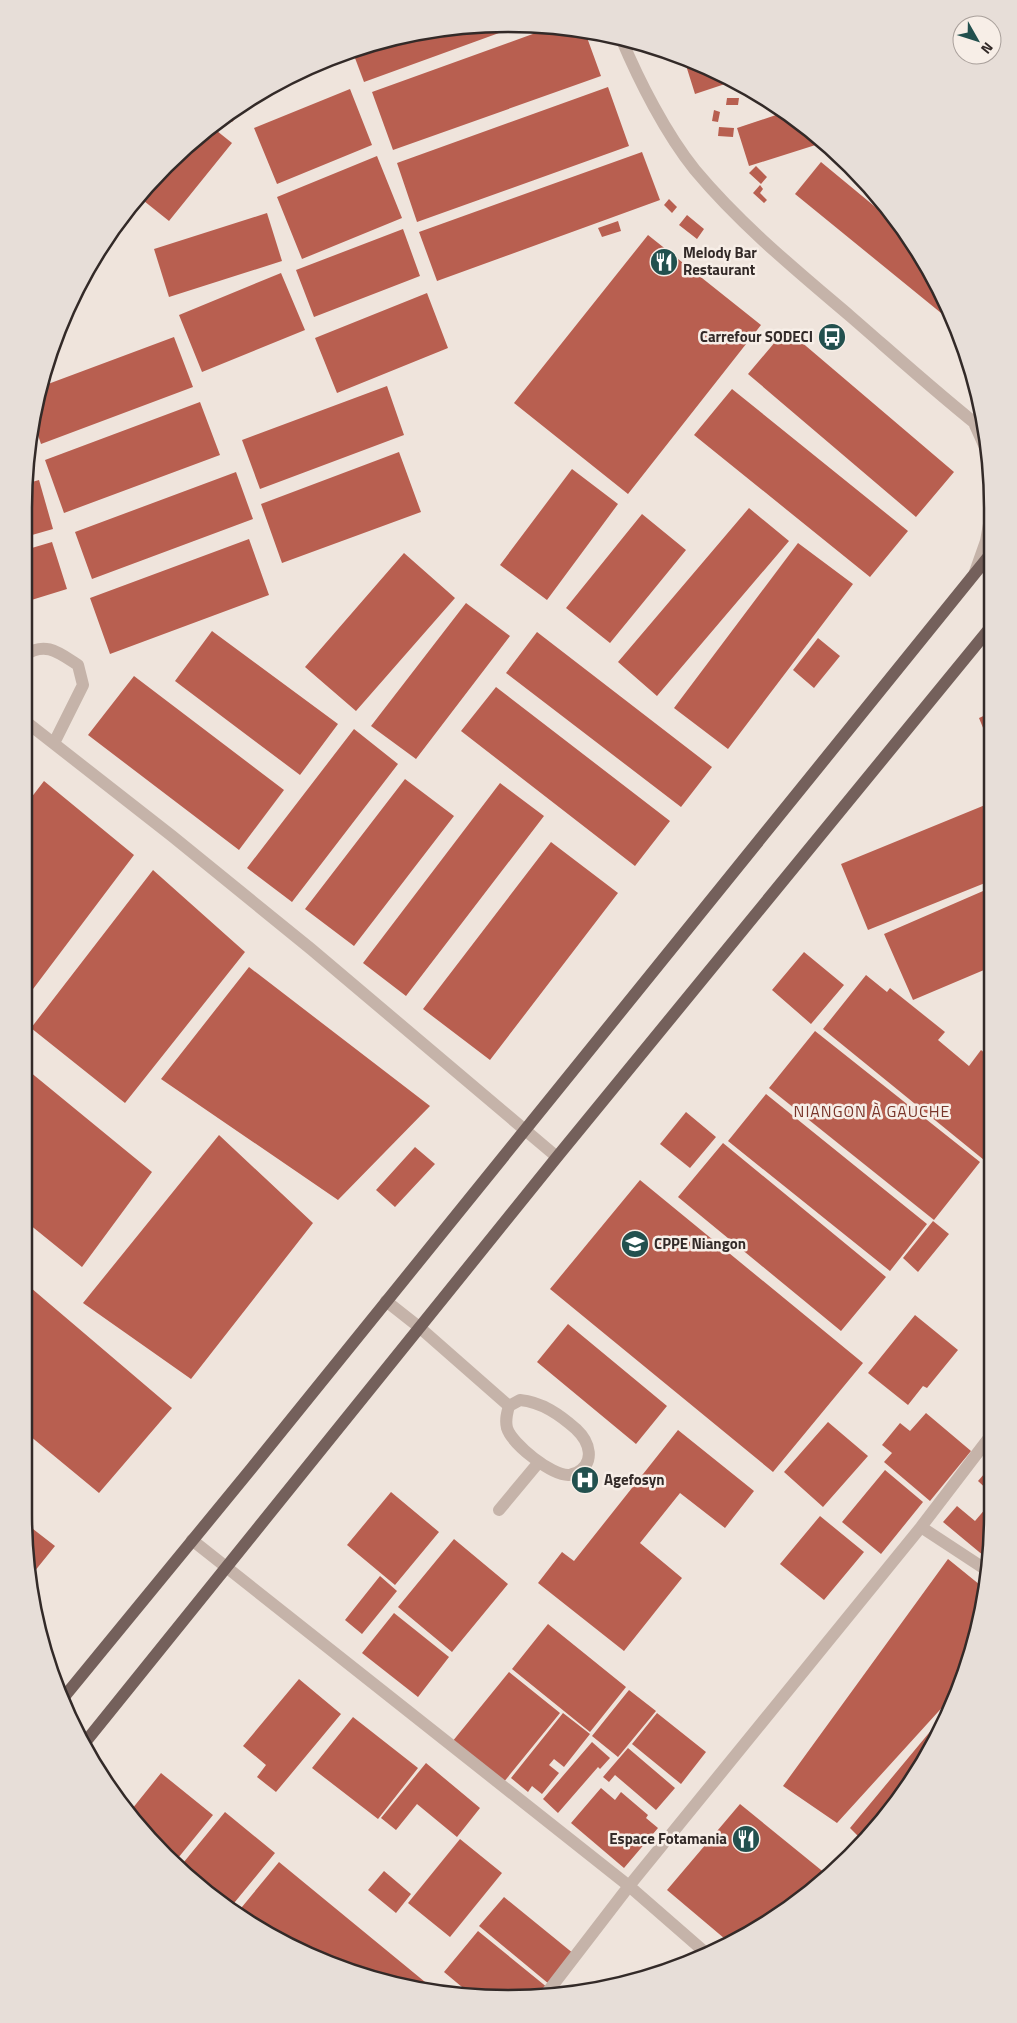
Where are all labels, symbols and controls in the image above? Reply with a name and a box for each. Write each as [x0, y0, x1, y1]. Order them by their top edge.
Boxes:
north arrow [952, 15, 1002, 65]
text: N [976, 38, 999, 59]
place label: Melody Bar Restaurant [683, 241, 757, 281]
restaurant icon: Melody Bar Restaurant [649, 247, 679, 277]
bus stop icon: Carrefour SODECI [817, 322, 847, 352]
place label: Carrefour SODECI [700, 325, 813, 348]
district label: NIANGON À GAUCHE [794, 1099, 950, 1123]
school or university icon: CPPE Niangon [620, 1229, 650, 1259]
place label: CPPE Niangon [654, 1232, 746, 1255]
hospital icon: Agefosyn [570, 1465, 600, 1495]
place label: Agefosyn [604, 1468, 665, 1491]
restaurant icon: Espace Fotamania [731, 1824, 761, 1854]
place label: Espace Fotamania [609, 1827, 727, 1850]

